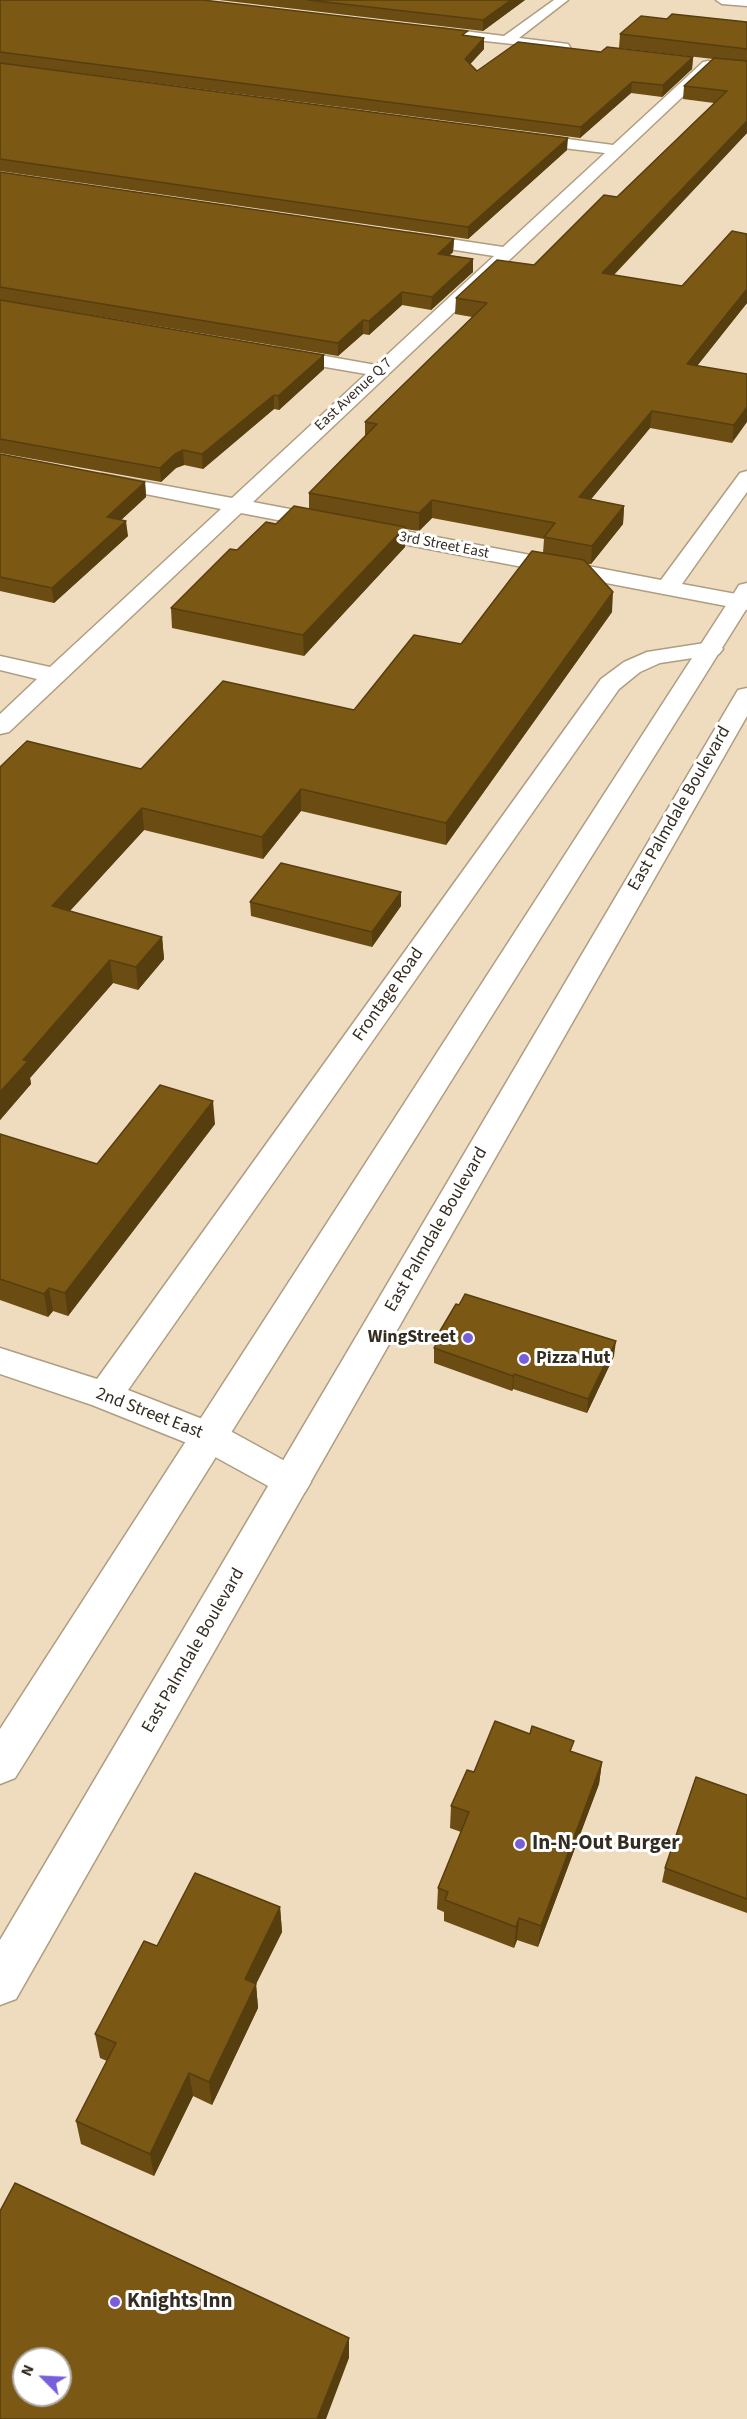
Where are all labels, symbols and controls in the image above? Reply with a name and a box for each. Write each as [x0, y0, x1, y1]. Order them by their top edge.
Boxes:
street label: East Avenue Q 7 [312, 355, 396, 435]
street label: 3rd Street East [398, 528, 490, 564]
street label: East Palmdale Boulevard [624, 723, 736, 895]
street label: Frontage Road [349, 944, 429, 1046]
street label: East Palmdale Boulevard [381, 1144, 493, 1316]
place label: WingStreet [368, 1327, 456, 1349]
marker: WingStreet [461, 1331, 475, 1345]
place label: Pizza Hut [536, 1348, 610, 1370]
marker: Pizza Hut [517, 1352, 531, 1366]
street label: 2nd Street East [92, 1384, 206, 1444]
street label: East Palmdale Boulevard [138, 1565, 250, 1737]
place label: In-N-Out Burger [532, 1831, 680, 1857]
marker: In-N-Out Burger [513, 1837, 527, 1851]
place label: Knights Inn [127, 2289, 233, 2315]
marker: Knights Inn [108, 2295, 122, 2309]
north arrow [12, 2347, 72, 2407]
text: N [15, 2361, 40, 2380]

